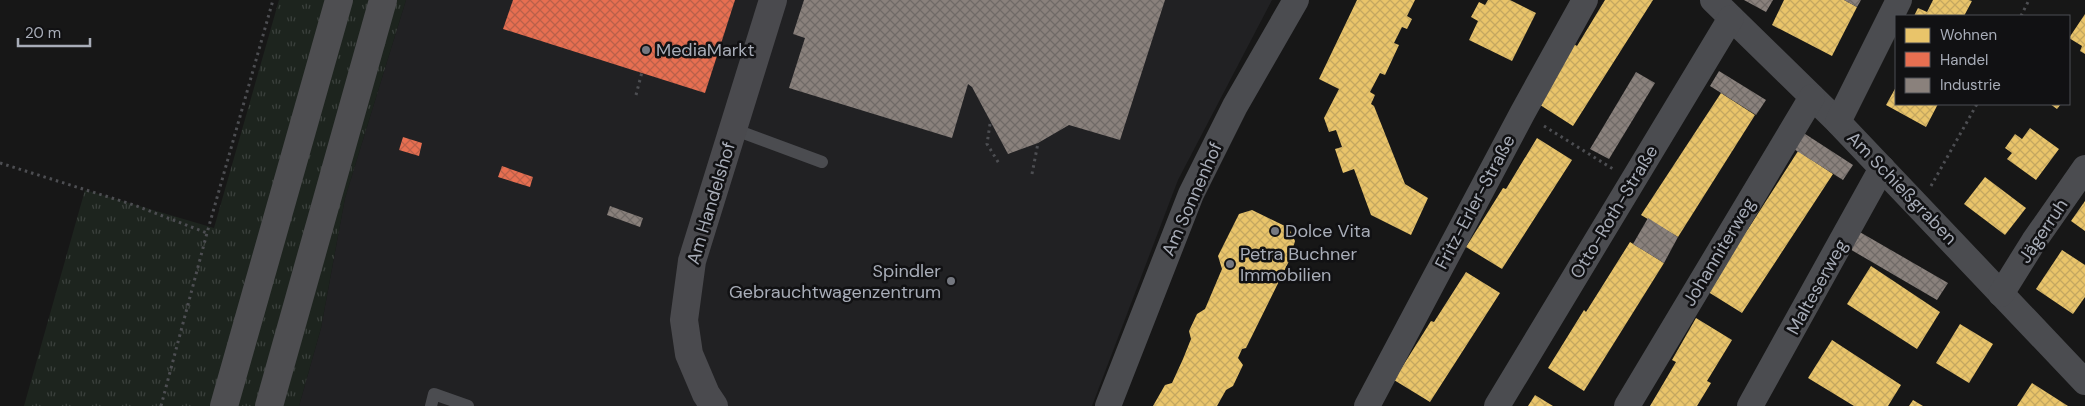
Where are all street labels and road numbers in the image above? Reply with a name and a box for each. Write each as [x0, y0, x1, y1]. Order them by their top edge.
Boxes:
street label: Am Schießgraben [1842, 126, 1962, 250]
street label: Fritz-Erler-Straße [1429, 131, 1521, 273]
street label: Am Sonnenhof [1156, 138, 1228, 260]
street label: Am Handelshof [681, 139, 741, 267]
street label: Otto-Roth-Straße [1565, 141, 1663, 283]
street label: Johanniterweg [1677, 193, 1761, 311]
street label: Jägerruh [2013, 194, 2073, 268]
street label: Malteserweg [1781, 235, 1853, 339]

